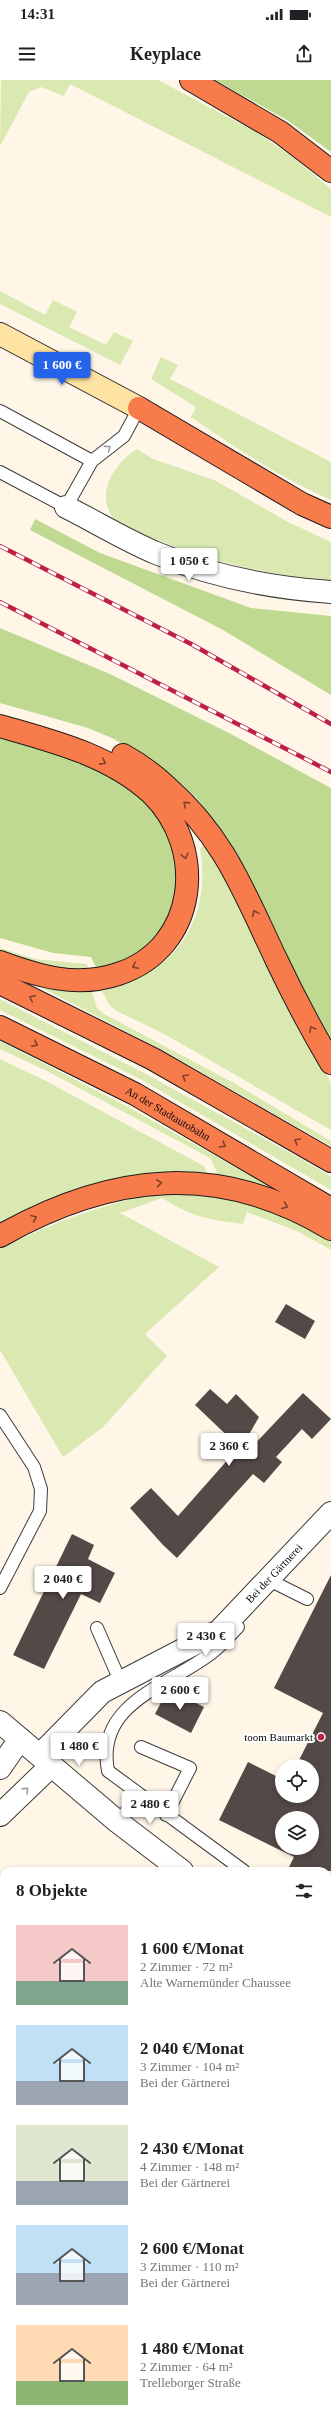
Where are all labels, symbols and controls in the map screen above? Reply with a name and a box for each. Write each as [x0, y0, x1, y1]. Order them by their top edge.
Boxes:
text: 14:31 [20, 6, 55, 22]
icon: menu [16, 43, 38, 65]
icon: share [293, 43, 315, 65]
text: Keyplace [130, 44, 201, 64]
pin: 1 600 € [25, 352, 99, 386]
text: 1 600 € [43, 357, 82, 372]
one-way arrow [104, 446, 111, 453]
pin: 1 050 € [152, 548, 226, 582]
text: 1 050 € [170, 553, 209, 568]
one-way arrow [99, 757, 106, 764]
one-way arrow [183, 801, 191, 808]
one-way arrow [180, 853, 188, 859]
one-way arrow [252, 909, 260, 917]
one-way arrow [132, 961, 139, 968]
one-way arrow [28, 995, 36, 1003]
one-way arrow [309, 1026, 317, 1034]
one-way arrow [31, 1039, 38, 1047]
one-way arrow [181, 1074, 189, 1081]
street label: An der Stadtautobahn [124, 1084, 213, 1143]
one-way arrow [294, 1139, 301, 1146]
one-way arrow [219, 1141, 227, 1148]
one-way arrow [156, 1179, 162, 1188]
one-way arrow [282, 1201, 289, 1209]
one-way arrow [31, 1215, 38, 1223]
pin: 2 360 € [192, 1433, 266, 1467]
text: 2 360 € [210, 1438, 249, 1453]
street label: Bei der Gärtnerei [243, 1541, 305, 1605]
pin: 2 040 € [26, 1566, 100, 1600]
text: 2 040 € [44, 1571, 83, 1586]
pin: 2 430 € [169, 1623, 243, 1657]
text: 2 430 € [187, 1628, 226, 1643]
pin: 2 600 € [143, 1677, 217, 1711]
text: 2 600 € [161, 1682, 200, 1697]
place label: toom Baumarkt [244, 1731, 313, 1743]
marker: toom Baumarkt [316, 1732, 326, 1742]
pin: 1 480 € [42, 1733, 116, 1767]
text: 1 480 € [60, 1738, 99, 1753]
map controls [275, 1759, 319, 1855]
button: locate [275, 1759, 319, 1803]
one-way arrow [21, 1787, 29, 1795]
pin: 2 480 € [113, 1791, 187, 1825]
text: 2 480 € [131, 1796, 170, 1811]
button: layers [275, 1811, 319, 1855]
icon: filters [293, 1880, 315, 1902]
text: 8 Objekte [16, 1881, 87, 1900]
text: 1 600 €/Monat [140, 1939, 244, 1958]
icon: home [48, 1941, 96, 1989]
text: 2 Zimmer · 72 m² [140, 1959, 233, 1974]
text: Alte Warnemünder Chaussee [140, 1975, 291, 1990]
text: 2 040 €/Monat [140, 2039, 244, 2058]
icon: home [48, 2041, 96, 2089]
text: 3 Zimmer · 104 m² [140, 2059, 239, 2074]
text: Bei der Gärtnerei [140, 2075, 230, 2090]
text: 2 430 €/Monat [140, 2139, 244, 2158]
icon: home [48, 2141, 96, 2189]
text: 4 Zimmer · 148 m² [140, 2159, 239, 2174]
text: Bei der Gärtnerei [140, 2175, 230, 2190]
text: 2 600 €/Monat [140, 2239, 244, 2258]
icon: home [48, 2241, 96, 2289]
text: 3 Zimmer · 110 m² [140, 2259, 239, 2274]
text: Bei der Gärtnerei [140, 2275, 230, 2290]
text: 1 480 €/Monat [140, 2339, 244, 2358]
icon: home [48, 2341, 96, 2389]
text: 2 Zimmer · 64 m² [140, 2359, 233, 2374]
text: Trelleborger Straße [140, 2375, 241, 2390]

